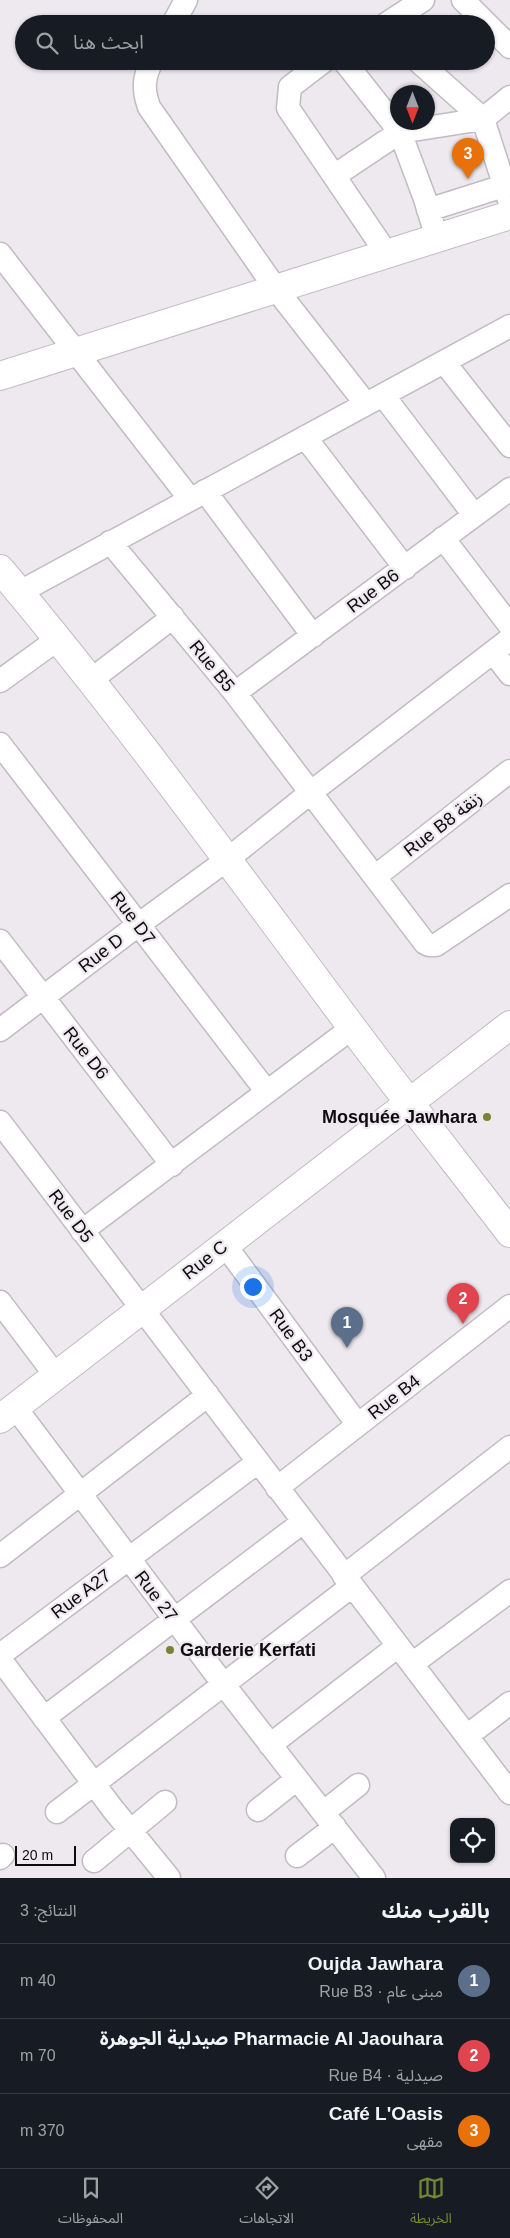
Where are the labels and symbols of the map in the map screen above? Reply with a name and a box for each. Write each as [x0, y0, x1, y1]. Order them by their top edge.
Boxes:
north arrow [390, 85, 435, 130]
pin: 3 [452, 138, 484, 179]
street label: Rue B6 [343, 565, 403, 617]
street label: Rue B5 [185, 636, 239, 696]
street label: Rue B8 زنقة [400, 787, 487, 861]
street label: Rue D7 [107, 888, 159, 948]
street label: Rue D [75, 929, 127, 977]
street label: Rue D6 [59, 1023, 113, 1083]
place label: Mosquée Jawhara [322, 1107, 478, 1127]
marker: Mosquée Jawhara [481, 1111, 493, 1123]
street label: Rue D5 [45, 1186, 97, 1246]
street label: Rue C [179, 1236, 231, 1284]
your location [240, 1274, 266, 1300]
pin: 2 [447, 1283, 479, 1324]
street label: Rue B3 [265, 1305, 317, 1365]
pin: 1 [331, 1307, 363, 1348]
street label: Rue B4 [364, 1371, 424, 1423]
street label: Rue A27 [47, 1565, 115, 1623]
street label: Rue 27 [131, 1567, 181, 1625]
place label: Garderie Kerfati [180, 1640, 316, 1660]
marker: Garderie Kerfati [164, 1644, 176, 1656]
scale bar [15, 1843, 76, 1866]

